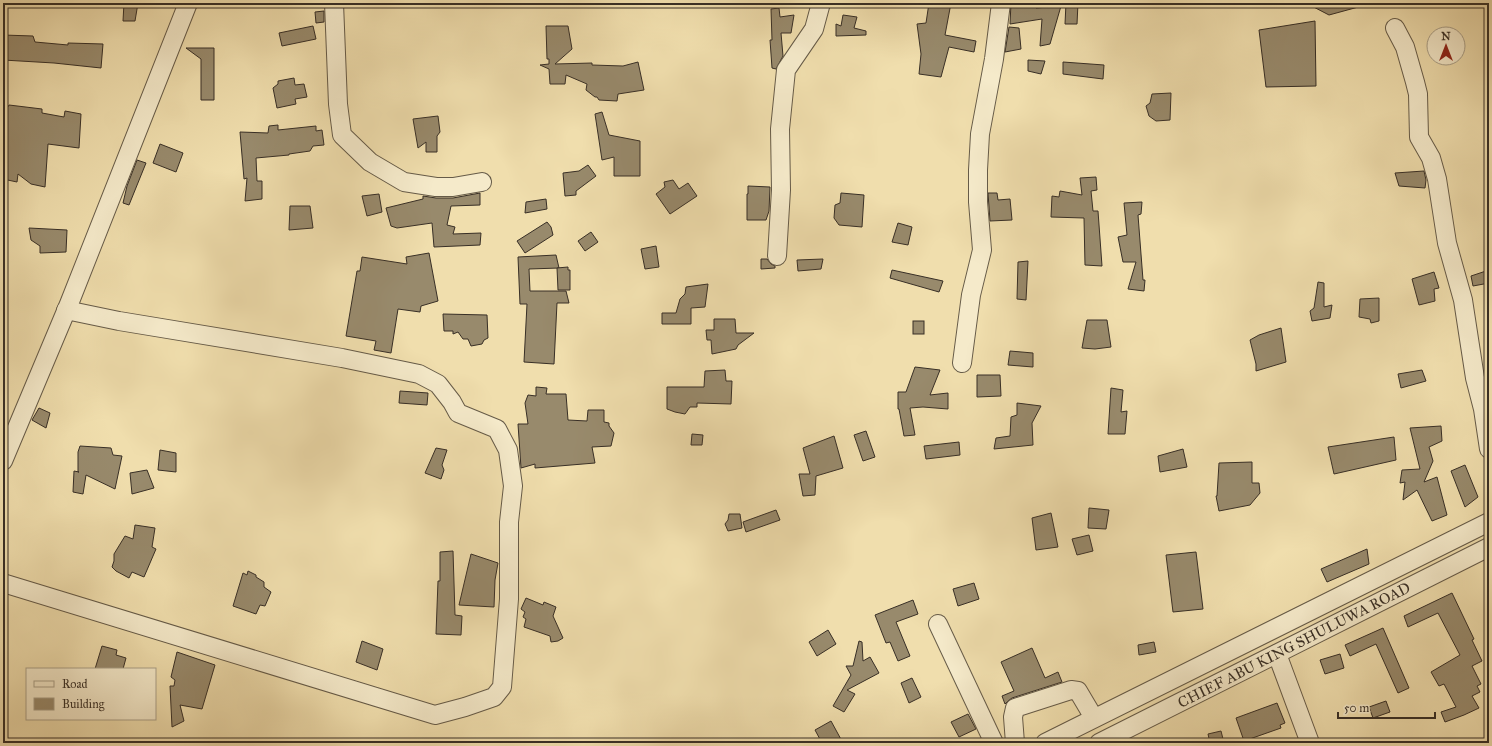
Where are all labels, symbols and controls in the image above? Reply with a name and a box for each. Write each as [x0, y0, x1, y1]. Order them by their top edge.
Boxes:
north arrow [1426, 26, 1466, 66]
text: N [1441, 30, 1451, 43]
street label: CHIEF ABU KING SHULUWA ROAD [1175, 578, 1413, 712]
legend [26, 668, 156, 720]
text: Road [62, 677, 88, 691]
scale bar [1338, 694, 1435, 720]
text: Building [62, 697, 105, 712]
text: 50 m [1344, 701, 1369, 715]

